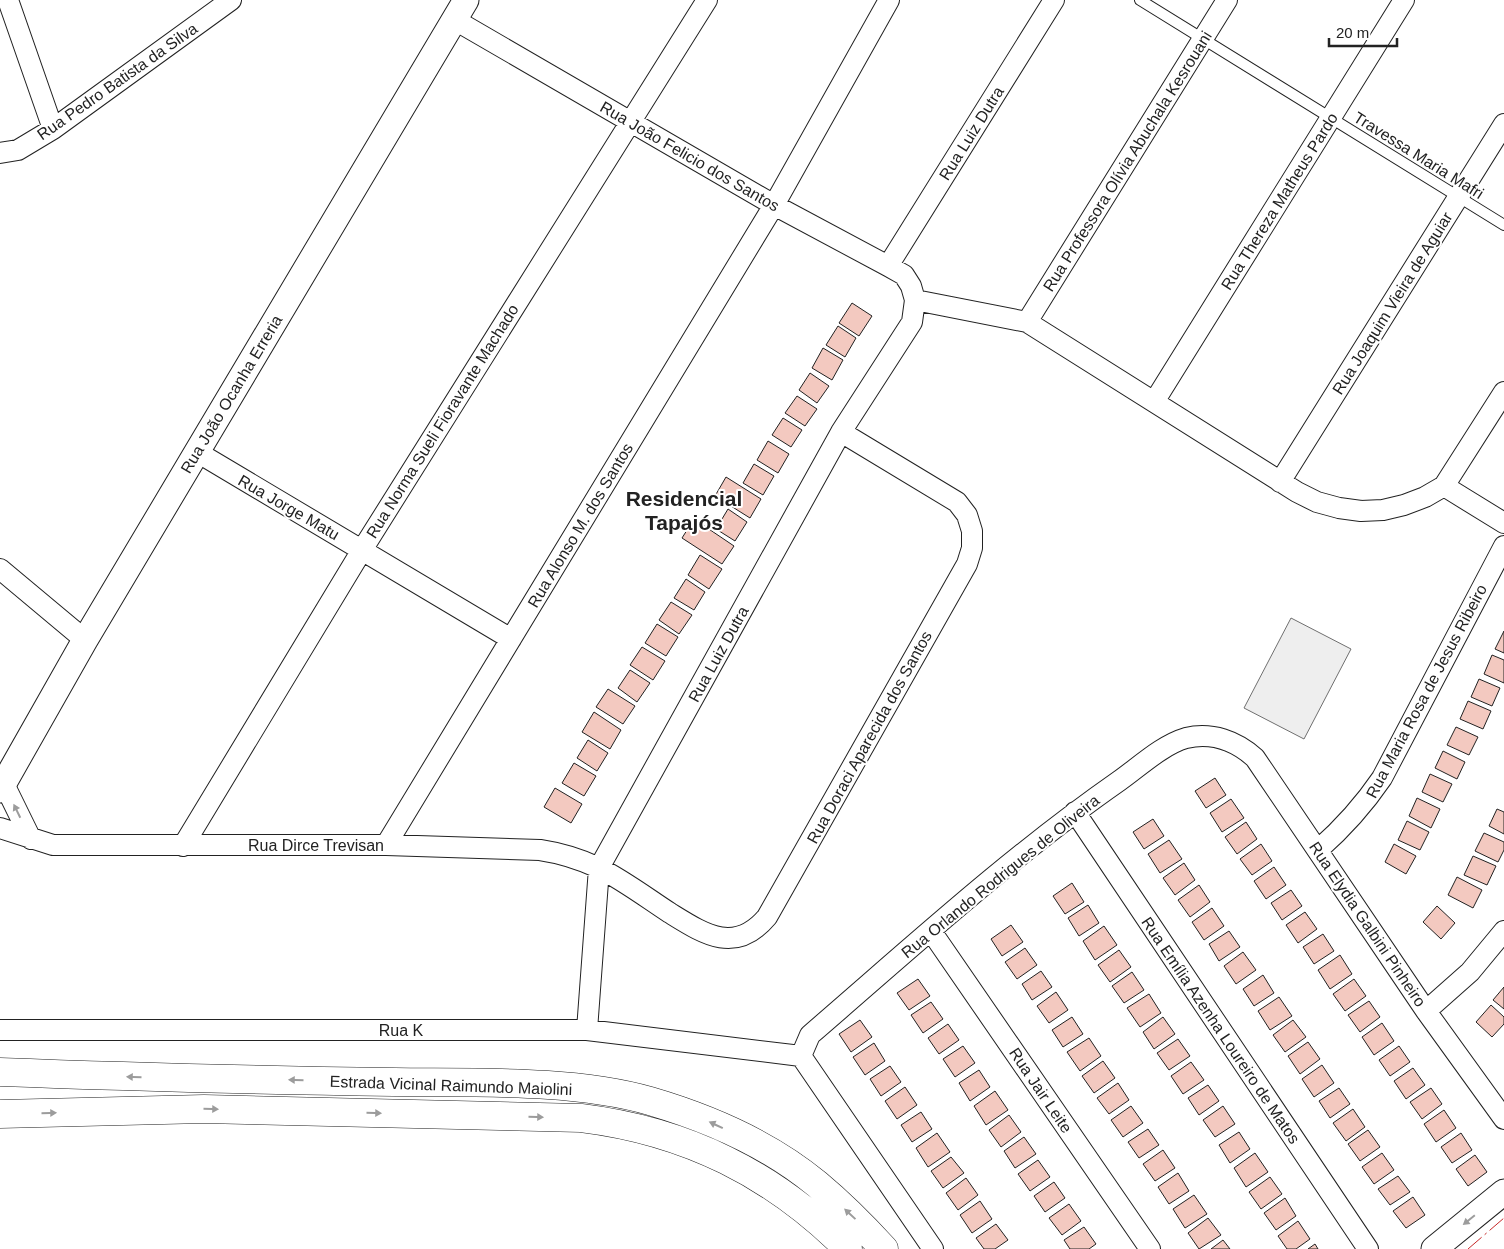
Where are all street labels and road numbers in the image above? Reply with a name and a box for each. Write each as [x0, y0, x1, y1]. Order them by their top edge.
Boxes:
street label: Rua Pedro Batista da Silva [34, 20, 201, 143]
street label: Rua Professora Olívia Abuchala Kesrouani [1040, 28, 1215, 294]
street label: Rua Luiz Dutra [936, 83, 1007, 183]
street label: Rua João Felicio dos Santos [597, 98, 782, 215]
street label: Travessa Maria Mafri [1351, 109, 1487, 202]
street label: Rua Thereza Matheus Pardo [1218, 110, 1341, 293]
street label: Rua Joaquim Vieira de Aguiar [1329, 209, 1456, 397]
street label: Rua Norma Sueli Fioravante Machado [363, 301, 522, 541]
street label: Rua João Ocanha Erreria [177, 312, 285, 476]
street label: Rua Alonso M. dos Santos [525, 440, 636, 610]
street label: Rua Jorge Matu [235, 472, 342, 543]
street label: Rua Maria Rosa de Jesus Ribeiro [1363, 582, 1490, 801]
street label: Rua Luiz Dutra [685, 603, 752, 705]
street label: Rua Doraci Aparecida dos Santos [804, 628, 935, 846]
street label: Rua Orlando Rodrigues de Oliveira [898, 791, 1103, 961]
street label: Rua Dirce Trevisan [248, 837, 384, 854]
street label: Rua Elydia Galbini Pinheiro [1306, 839, 1429, 1010]
street label: Rua Emília Azenha Loureiro de Matos [1138, 914, 1303, 1147]
street label: Rua K [379, 1022, 424, 1039]
street label: Rua Jair Leite [1006, 1045, 1075, 1136]
street label: Estrada Vicinal Raimundo Maiolini [330, 1073, 572, 1098]

